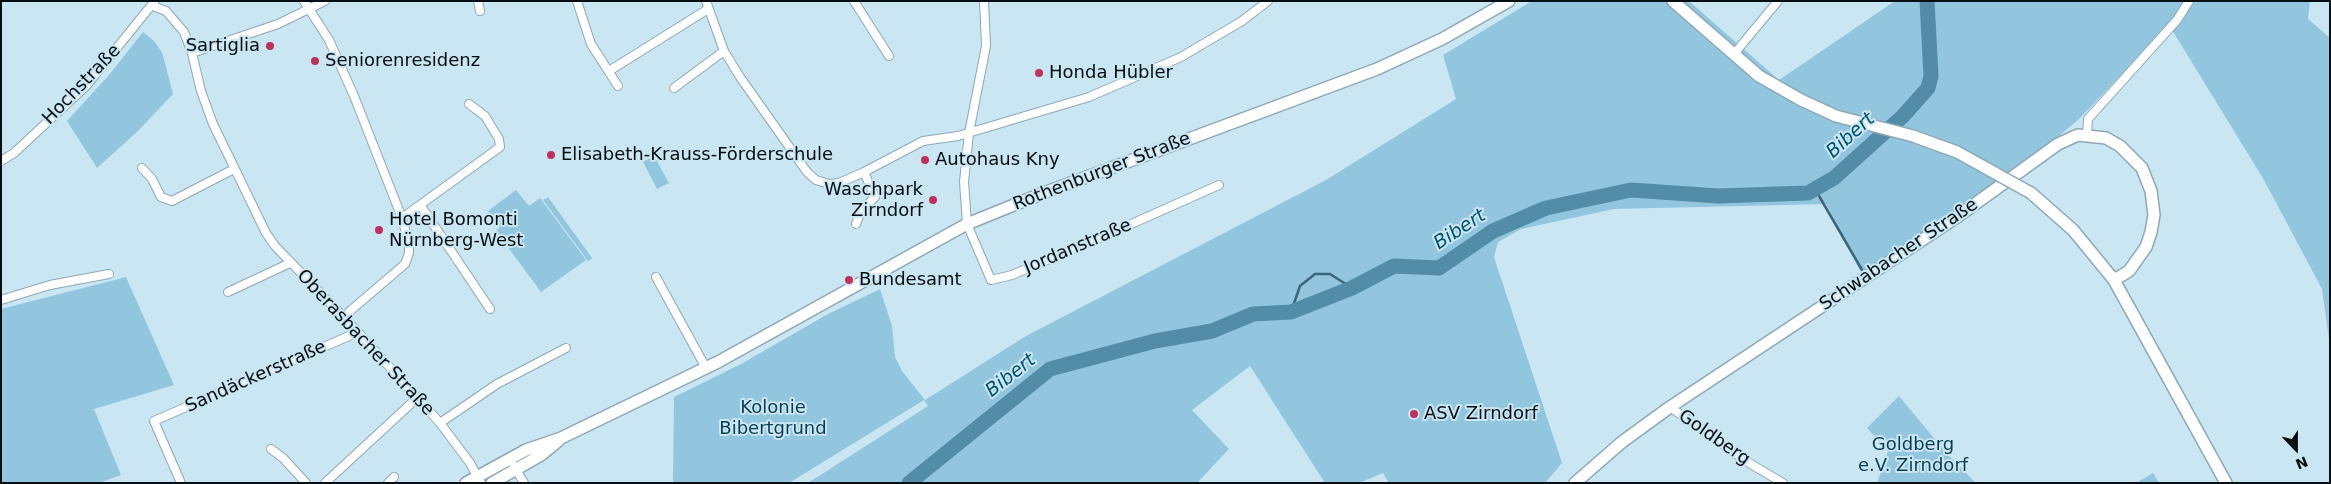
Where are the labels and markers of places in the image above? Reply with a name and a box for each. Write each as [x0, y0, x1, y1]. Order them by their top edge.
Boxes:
place label: Sartiglia [186, 35, 260, 57]
marker: Sartiglia [264, 40, 276, 52]
place label: Seniorenresidenz [325, 50, 480, 72]
marker: Seniorenresidenz [309, 55, 321, 67]
place label: Honda Hübler [1049, 62, 1173, 84]
marker: Honda Hübler [1033, 67, 1045, 79]
place label: Elisabeth-Krauss-Förderschule [561, 144, 833, 166]
marker: Elisabeth-Krauss-Förderschule [545, 149, 557, 161]
place label: Autohaus Kny [935, 149, 1060, 171]
marker: Autohaus Kny [919, 154, 931, 166]
place label: Waschpark Zirndorf [824, 179, 923, 222]
marker: Waschpark Zirndorf [927, 194, 939, 206]
place label: Hotel Bomonti Nürnberg-West [389, 209, 523, 252]
marker: Hotel Bomonti Nürnberg-West [373, 224, 385, 236]
place label: Bundesamt [859, 269, 962, 291]
marker: Bundesamt [843, 274, 855, 286]
place label: ASV Zirndorf [1424, 403, 1538, 425]
marker: ASV Zirndorf [1408, 408, 1420, 420]

